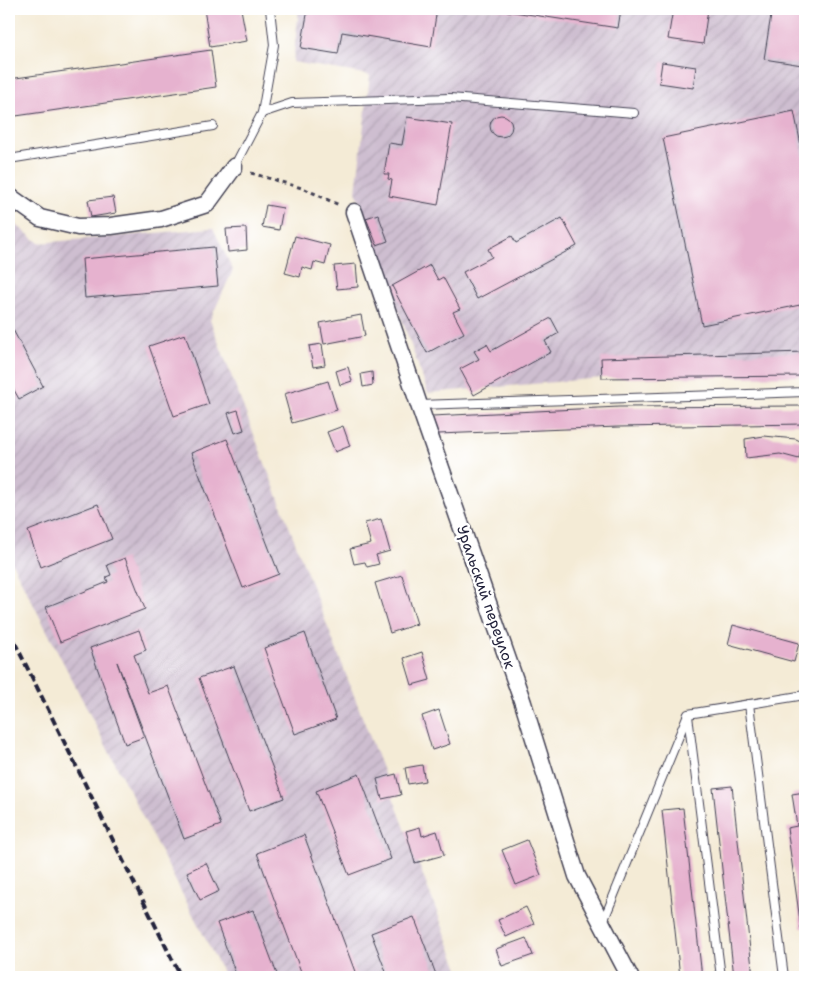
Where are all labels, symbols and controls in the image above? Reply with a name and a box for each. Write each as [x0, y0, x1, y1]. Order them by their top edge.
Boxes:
street label: Уральский переулок [452, 523, 520, 671]

